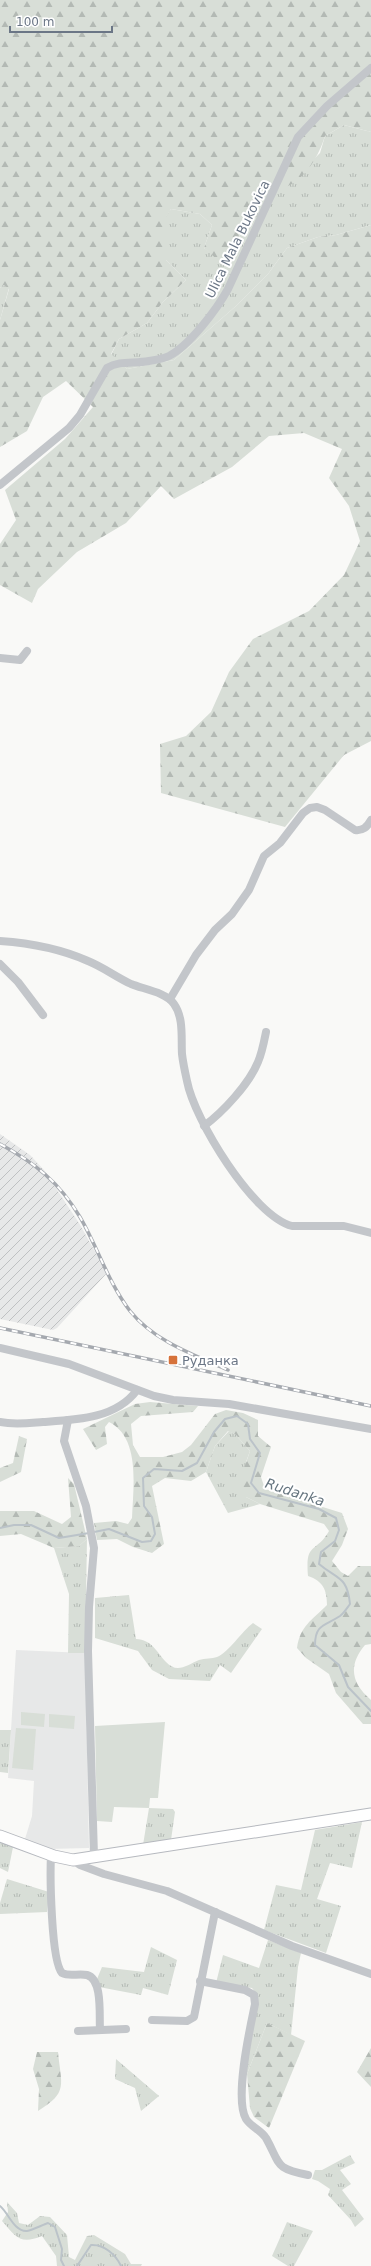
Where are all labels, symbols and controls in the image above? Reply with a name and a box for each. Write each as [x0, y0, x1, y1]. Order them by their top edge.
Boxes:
scale bar [10, 8, 112, 34]
text: 100 m [16, 15, 54, 29]
street label: Ulica Mala Bukovica [202, 178, 273, 301]
place label: Руданка [182, 1353, 239, 1368]
marker: Руданка [167, 1354, 179, 1366]
water label: Rudanka [263, 1475, 327, 1509]

